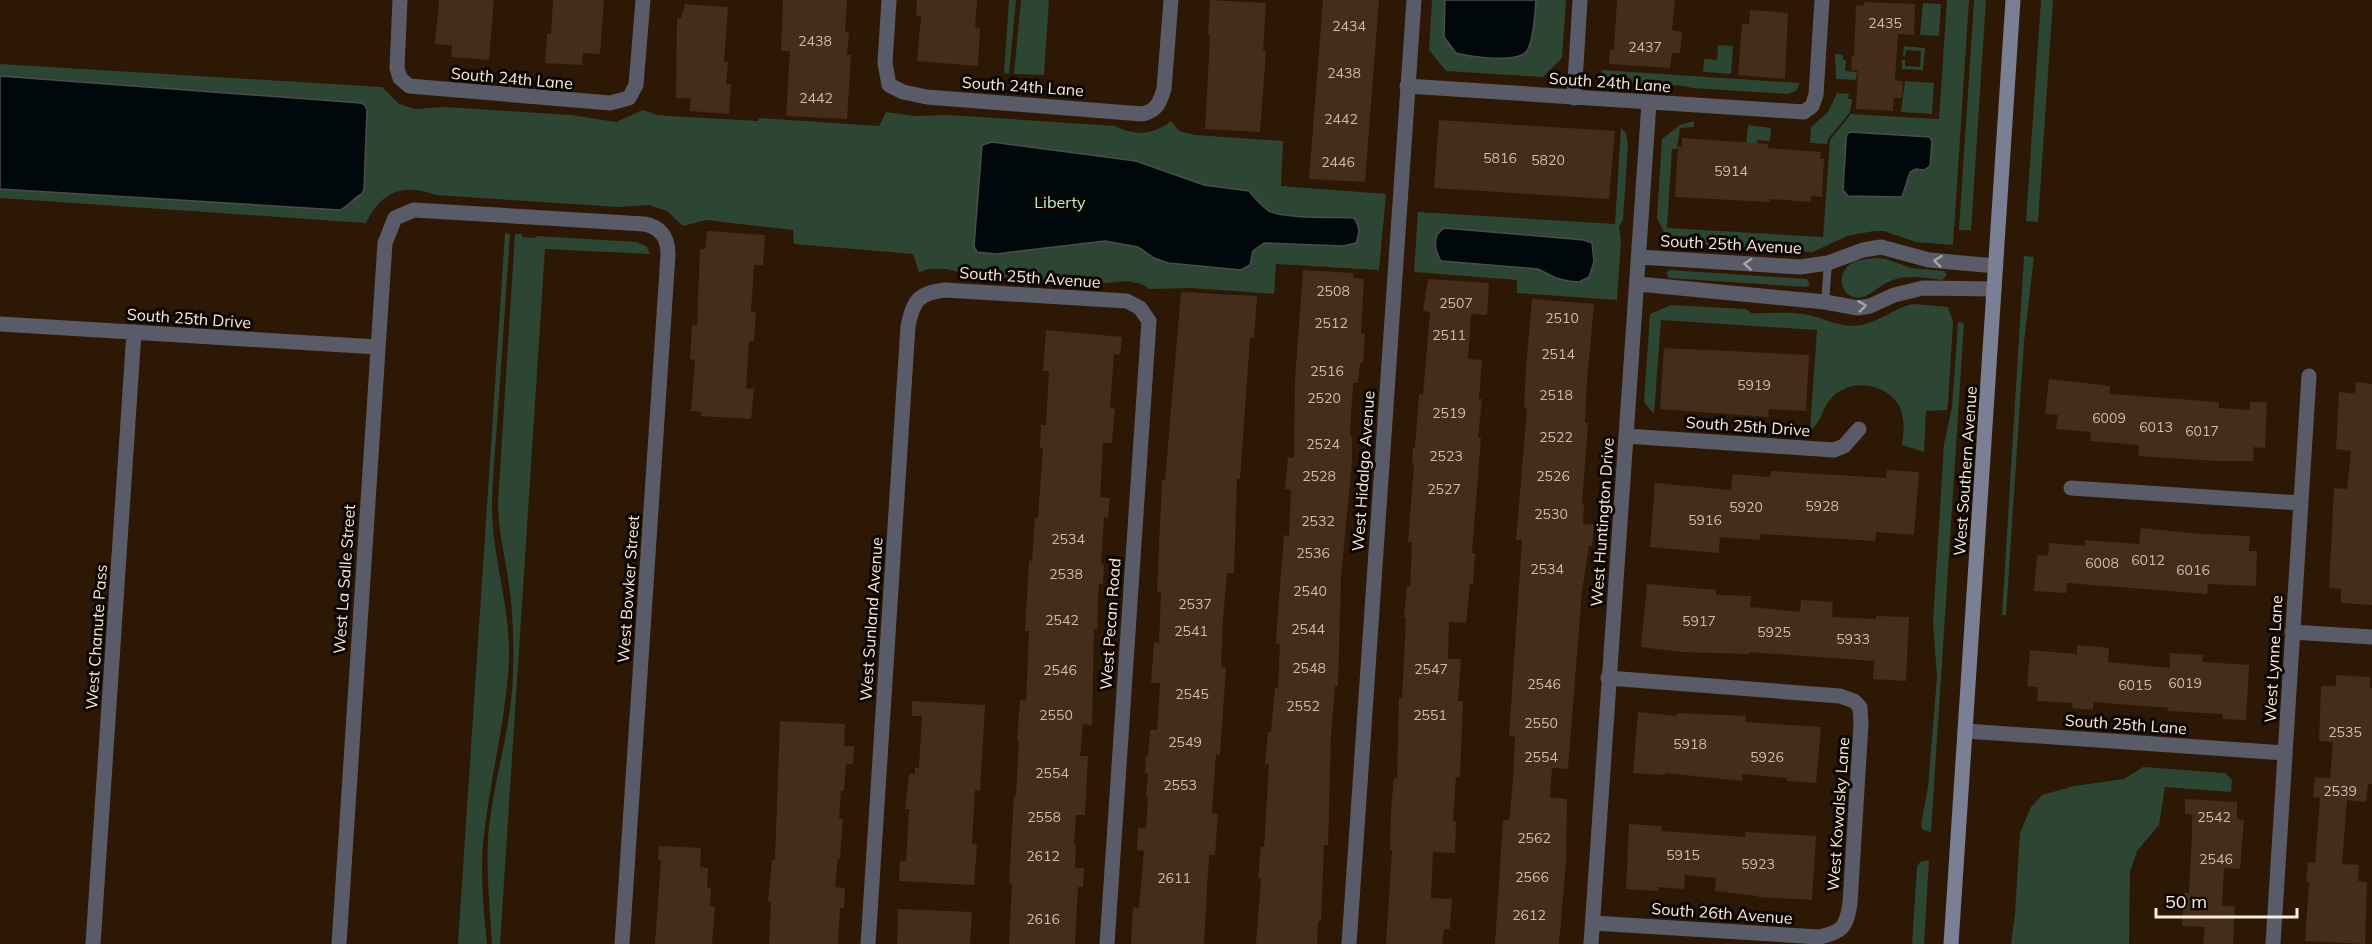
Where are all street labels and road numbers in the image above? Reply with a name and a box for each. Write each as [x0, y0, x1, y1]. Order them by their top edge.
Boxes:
street label: South 24th Lane [450, 63, 574, 93]
street label: South 24th Lane [1548, 68, 1672, 96]
street label: South 24th Lane [961, 72, 1085, 100]
street label: South 25th Avenue [1660, 230, 1802, 258]
street label: South 25th Avenue [959, 262, 1101, 292]
street label: South 25th Drive [126, 304, 252, 332]
street label: West Southern Avenue [1949, 385, 1981, 557]
street label: West Hidalgo Avenue [1347, 390, 1379, 552]
street label: South 25th Drive [1685, 412, 1811, 440]
street label: West Huntington Drive [1586, 437, 1618, 607]
street label: West La Salle Street [329, 503, 359, 655]
street label: West Bowker Street [613, 514, 643, 664]
street label: West Sunland Avenue [855, 536, 887, 702]
street label: West Pecan Road [1095, 557, 1125, 691]
street label: West Chanute Pass [81, 564, 111, 710]
street label: West Lynne Lane [2260, 595, 2286, 723]
street label: South 25th Lane [2064, 710, 2188, 738]
street label: West Kowalsky Lane [1823, 736, 1853, 892]
street label: South 26th Avenue [1651, 898, 1793, 928]

